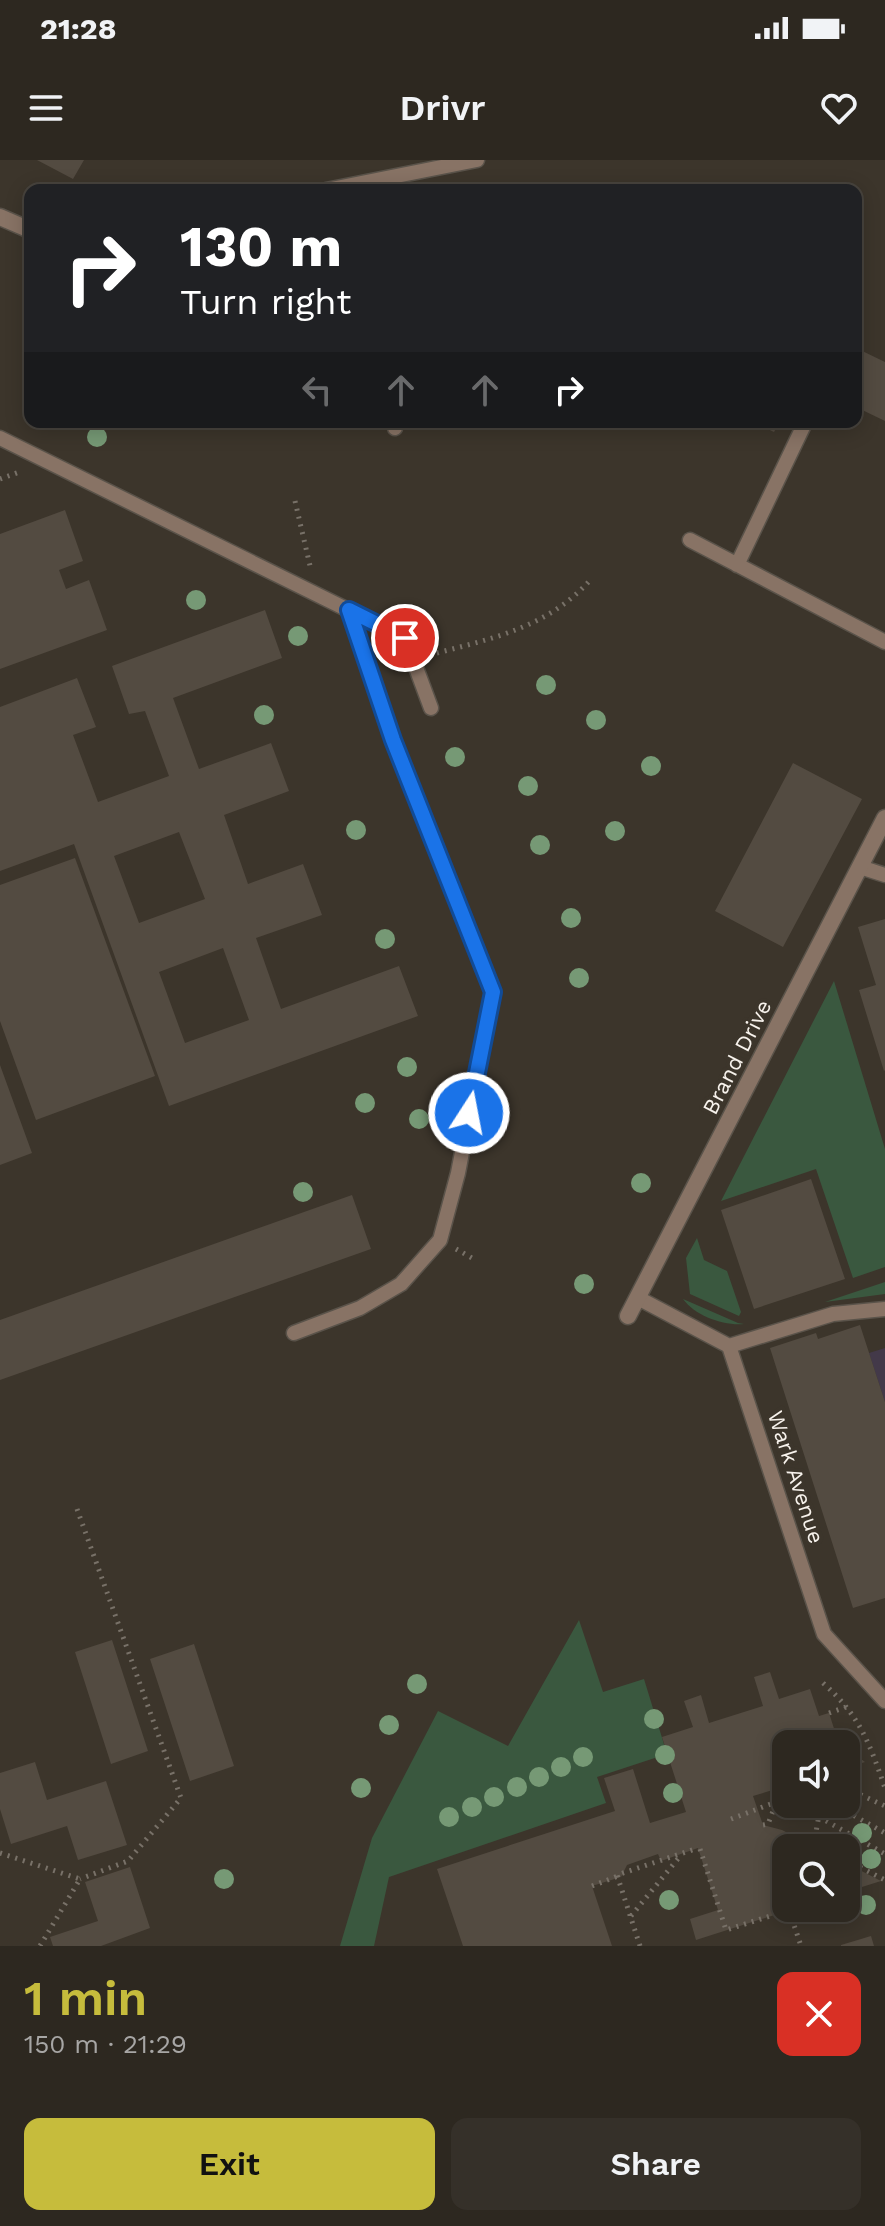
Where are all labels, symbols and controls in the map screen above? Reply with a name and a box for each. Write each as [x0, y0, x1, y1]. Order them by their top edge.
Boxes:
text: 21:28 [40, 11, 117, 46]
icon: menu [24, 86, 68, 130]
icon: heart [817, 86, 861, 130]
text: Drivr [400, 87, 485, 129]
text: 130 m [180, 214, 342, 280]
icon: right [48, 216, 152, 320]
text: Turn right [180, 281, 351, 323]
icon: left [295, 368, 339, 412]
icon: ahead [379, 368, 423, 412]
icon: ahead [463, 368, 507, 412]
icon: right [547, 368, 591, 412]
pin [371, 604, 439, 672]
icon: arrive [383, 616, 427, 660]
street label: Brand Drive [697, 996, 777, 1118]
position arrow [427, 1071, 511, 1155]
street label: Wark Avenue [763, 1407, 829, 1547]
map controls [772, 1730, 860, 1922]
button: sound [772, 1730, 860, 1818]
button: search [772, 1834, 860, 1922]
text: 1 min [24, 1970, 147, 2027]
button: close [777, 1972, 861, 2056]
text: 150 m · 21:29 [24, 2029, 187, 2059]
button: Exit [24, 2118, 435, 2210]
button: Share [451, 2118, 861, 2210]

